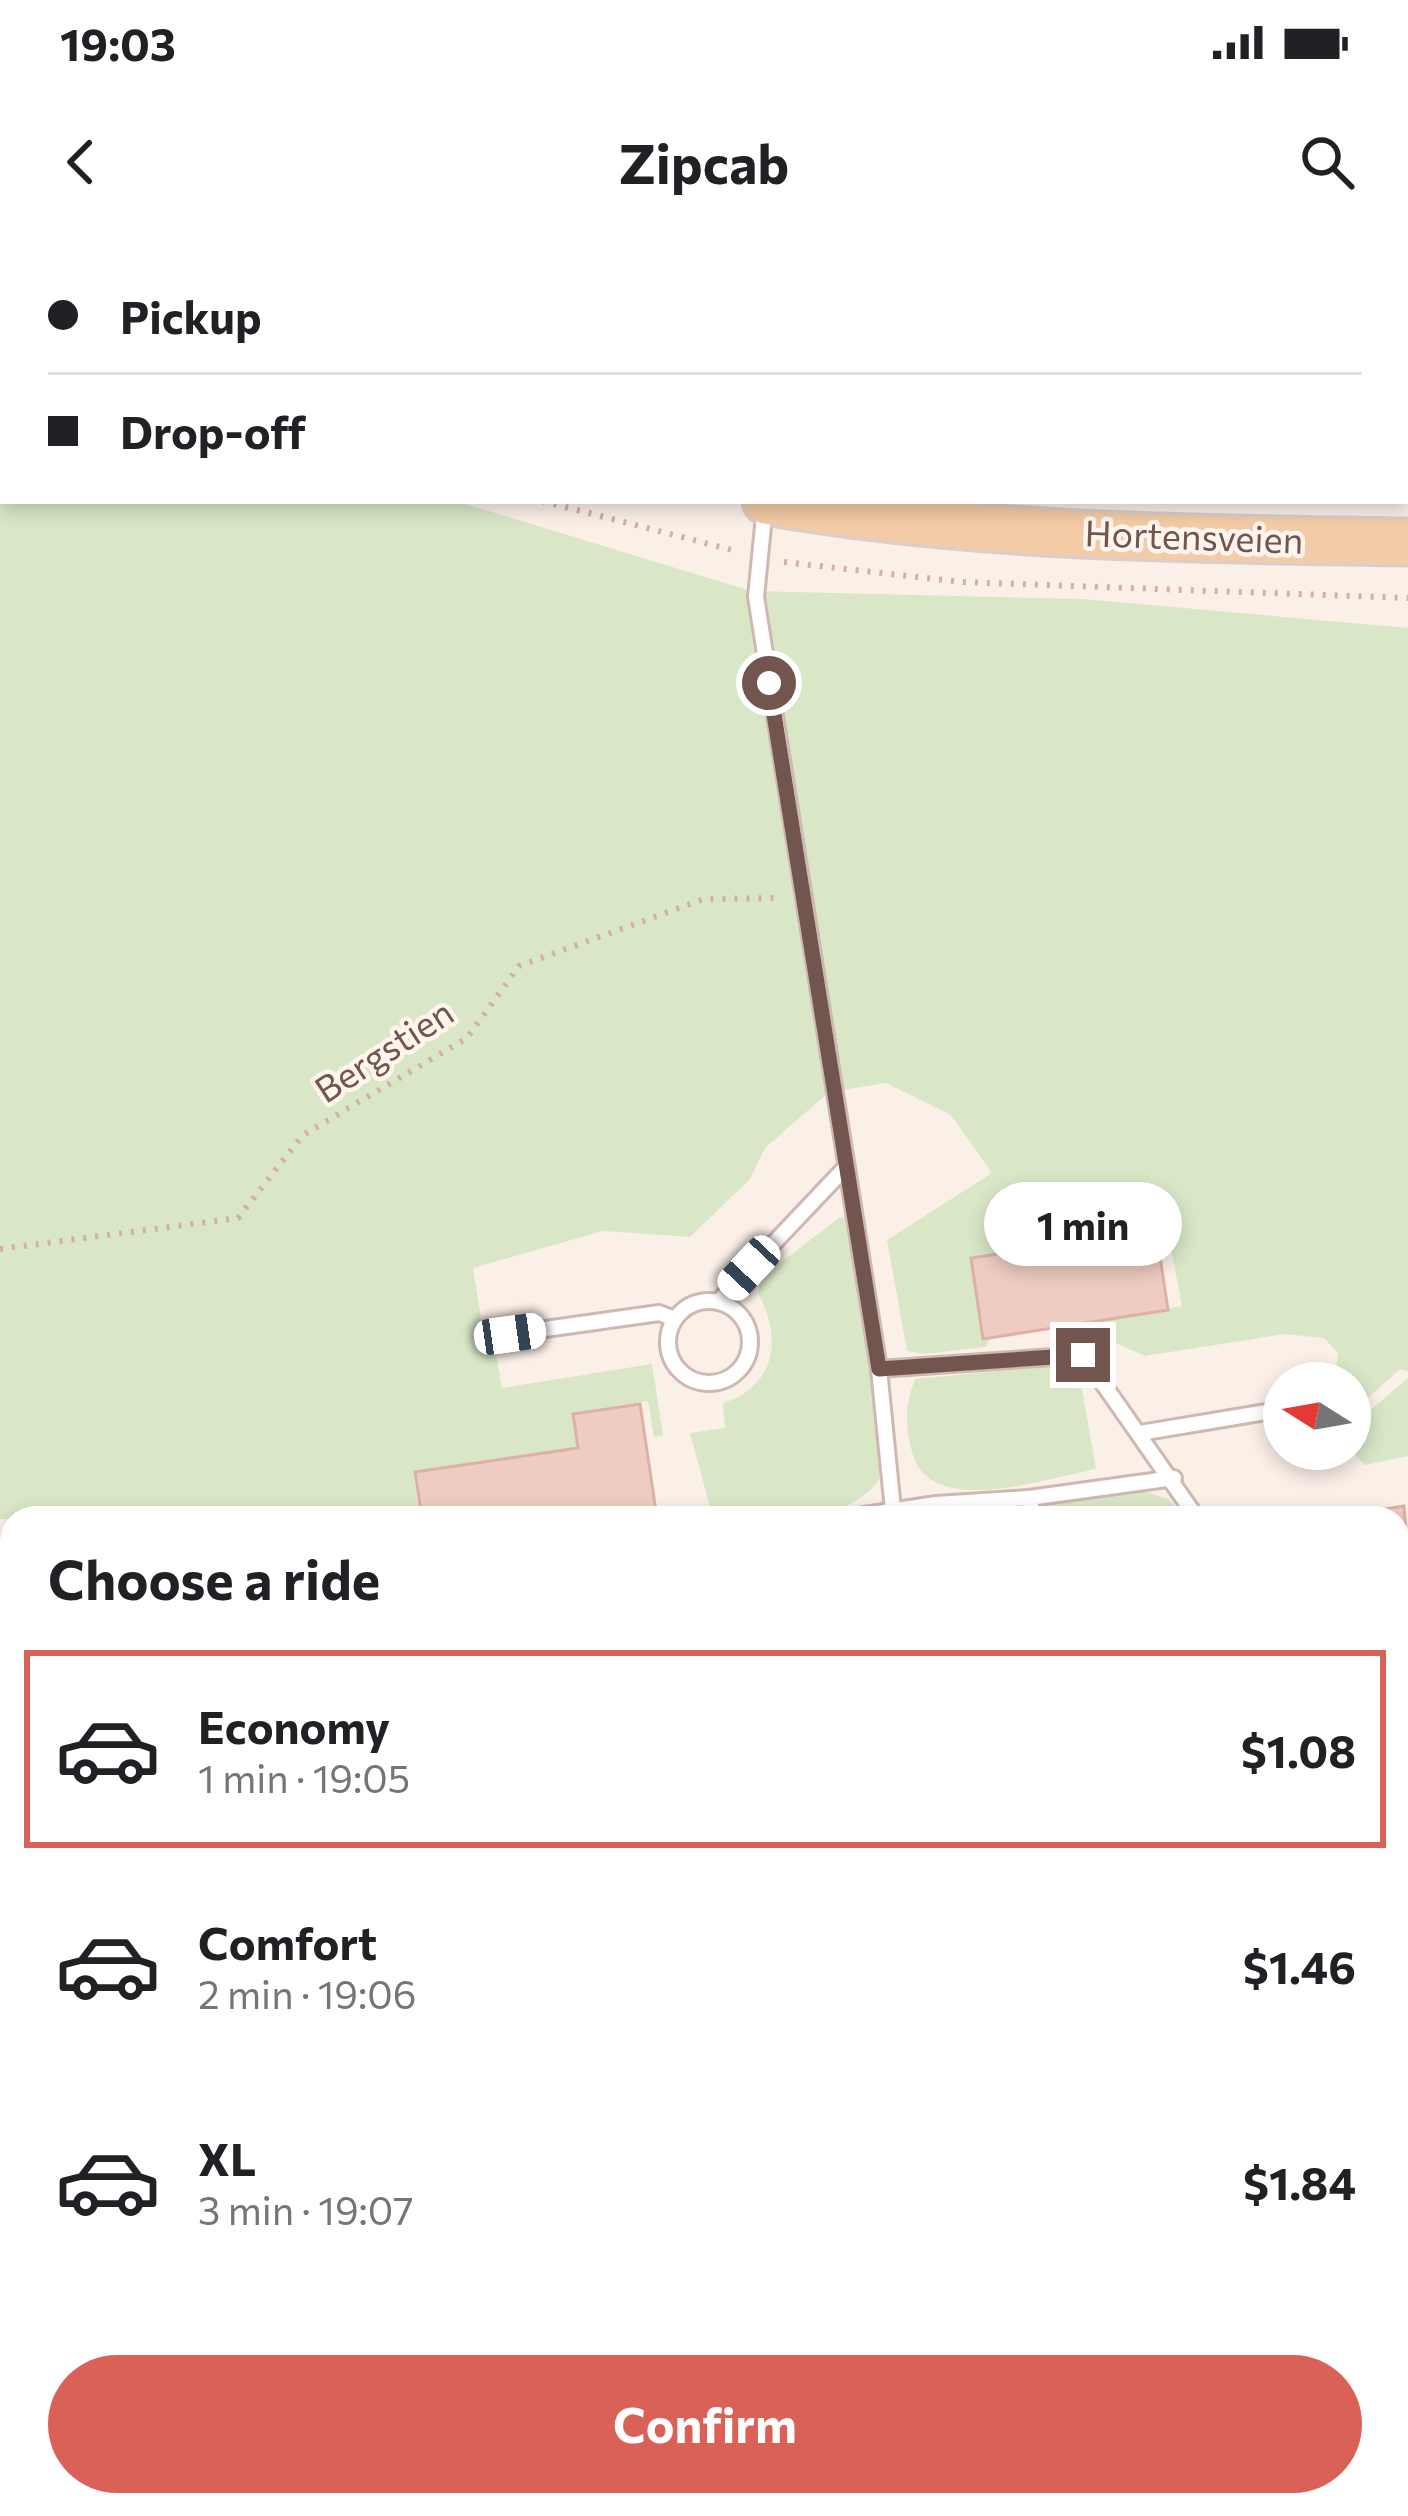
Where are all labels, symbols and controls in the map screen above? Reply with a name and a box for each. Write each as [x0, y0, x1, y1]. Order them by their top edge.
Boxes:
text: 19:03 [60, 15, 176, 70]
icon: back [48, 129, 114, 195]
text: Zipcab [619, 129, 789, 195]
icon: search [1294, 129, 1360, 195]
text: Pickup [120, 288, 262, 343]
text: Drop-off [120, 403, 306, 458]
street label: Hortensveien [1084, 509, 1304, 561]
route start [742, 656, 796, 710]
street label: Bergstien [305, 988, 460, 1110]
callout: 1 min [984, 1181, 1182, 1265]
text: 1 min [1037, 1200, 1129, 1248]
car [711, 1229, 787, 1307]
car [472, 1311, 548, 1357]
route end [1056, 1328, 1110, 1382]
north arrow [1263, 1362, 1371, 1470]
map controls [1263, 1362, 1371, 1470]
text: Choose a ride [48, 1545, 380, 1611]
icon: car [54, 1695, 162, 1803]
text: Economy [198, 1698, 390, 1753]
text: $1.08 [1241, 1722, 1356, 1777]
text: 1 min · 19:05 [198, 1753, 410, 1801]
icon: car [54, 1911, 162, 2019]
text: Comfort [198, 1914, 377, 1969]
text: $1.46 [1243, 1938, 1356, 1993]
text: 2 min · 19:06 [198, 1969, 416, 2017]
icon: car [54, 2127, 162, 2235]
text: XL [198, 2130, 256, 2185]
text: $1.84 [1243, 2154, 1356, 2209]
text: 3 min · 19:07 [198, 2185, 414, 2233]
button: Confirm [48, 2355, 1362, 2493]

